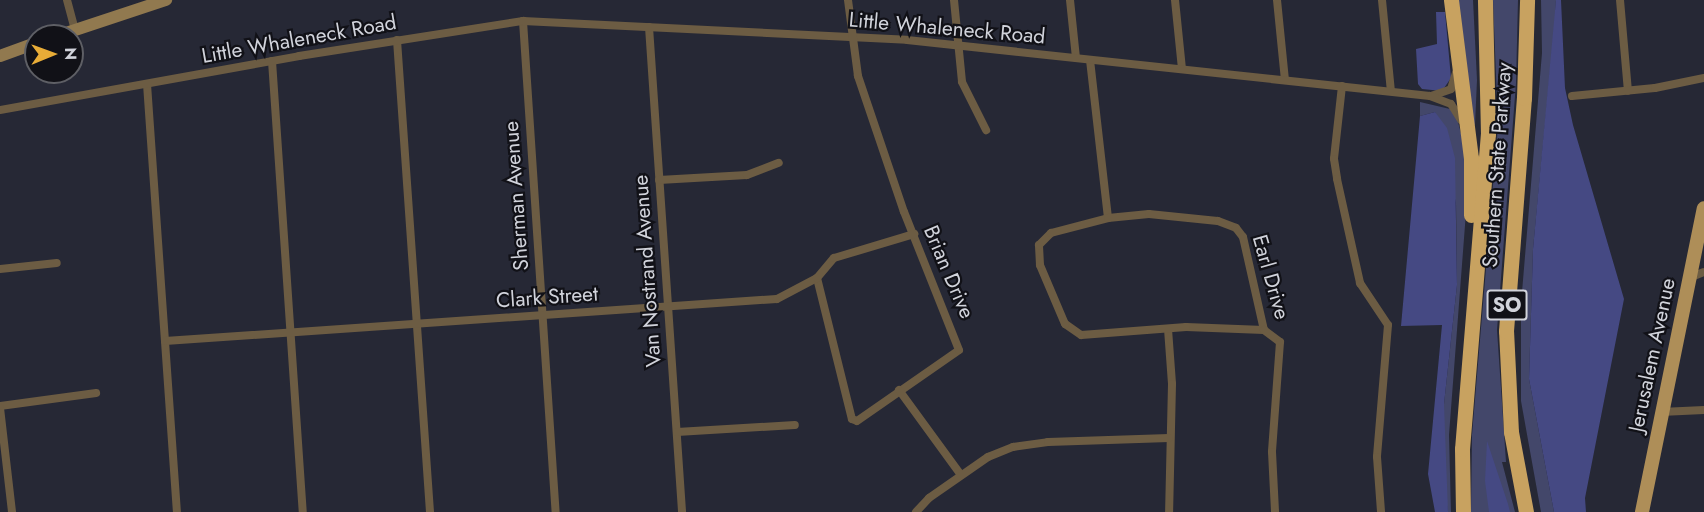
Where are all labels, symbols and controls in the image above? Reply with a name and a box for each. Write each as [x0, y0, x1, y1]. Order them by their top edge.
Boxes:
street label: Little Whaleneck Road [848, 7, 1046, 49]
street label: Little Whaleneck Road [200, 9, 398, 69]
north arrow [24, 24, 84, 84]
text: N [59, 47, 82, 60]
street label: Southern State Parkway [1477, 62, 1517, 268]
street label: Sherman Avenue [498, 120, 534, 272]
street label: Van Nostrand Avenue [628, 174, 666, 368]
street label: Brian Drive [918, 222, 980, 322]
street label: Earl Drive [1247, 232, 1295, 322]
street label: Jerusalem Avenue [1623, 276, 1681, 434]
street label: Clark Street [495, 281, 599, 313]
road number: SO [1486, 288, 1528, 322]

